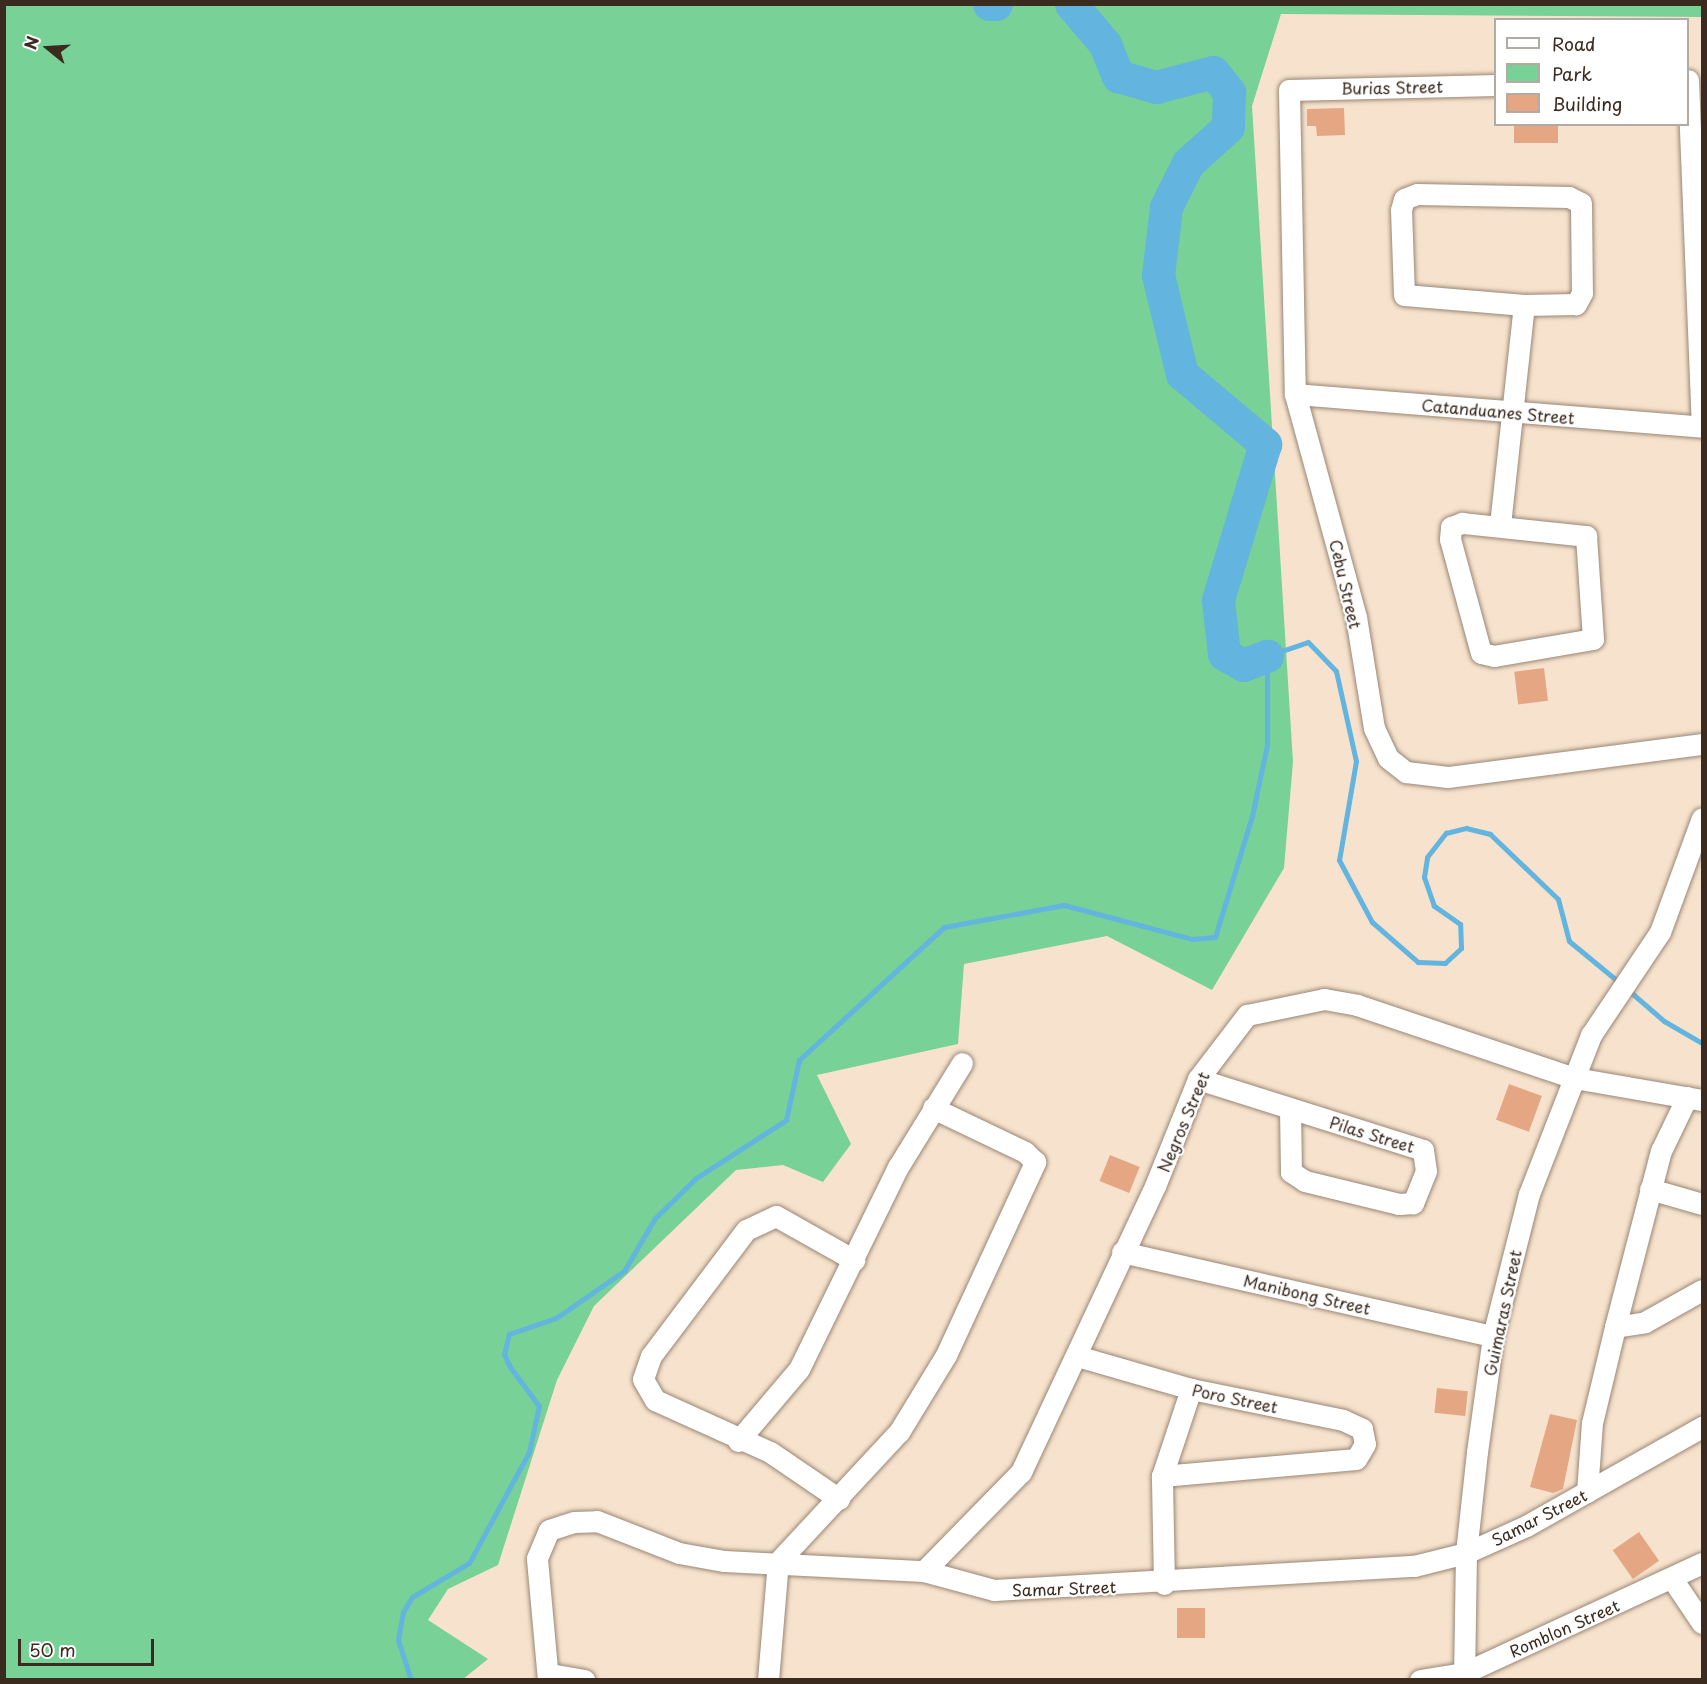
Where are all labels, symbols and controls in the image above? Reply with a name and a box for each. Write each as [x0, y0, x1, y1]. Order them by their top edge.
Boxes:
north arrow [18, 18, 78, 78]
legend [1494, 18, 1689, 126]
text: Road [1552, 30, 1596, 57]
text: N [18, 33, 44, 52]
text: Park [1552, 60, 1592, 87]
street label: Burias Street [1341, 77, 1443, 97]
text: Building [1552, 90, 1622, 117]
street label: Catanduanes Street [1420, 395, 1576, 427]
street label: Cebu Street [1326, 537, 1366, 631]
street label: Negros Street [1153, 1069, 1213, 1175]
street label: Pilas Street [1327, 1112, 1417, 1156]
street label: Guimaras Street [1479, 1248, 1525, 1378]
street label: Manibong Street [1242, 1270, 1372, 1318]
street label: Poro Street [1190, 1380, 1280, 1416]
street label: Samar Street [1488, 1485, 1590, 1549]
street label: Samar Street [1011, 1577, 1117, 1599]
street label: Romblon Street [1506, 1595, 1622, 1661]
scale bar [21, 1627, 158, 1665]
text: 50 m [29, 1636, 76, 1663]

